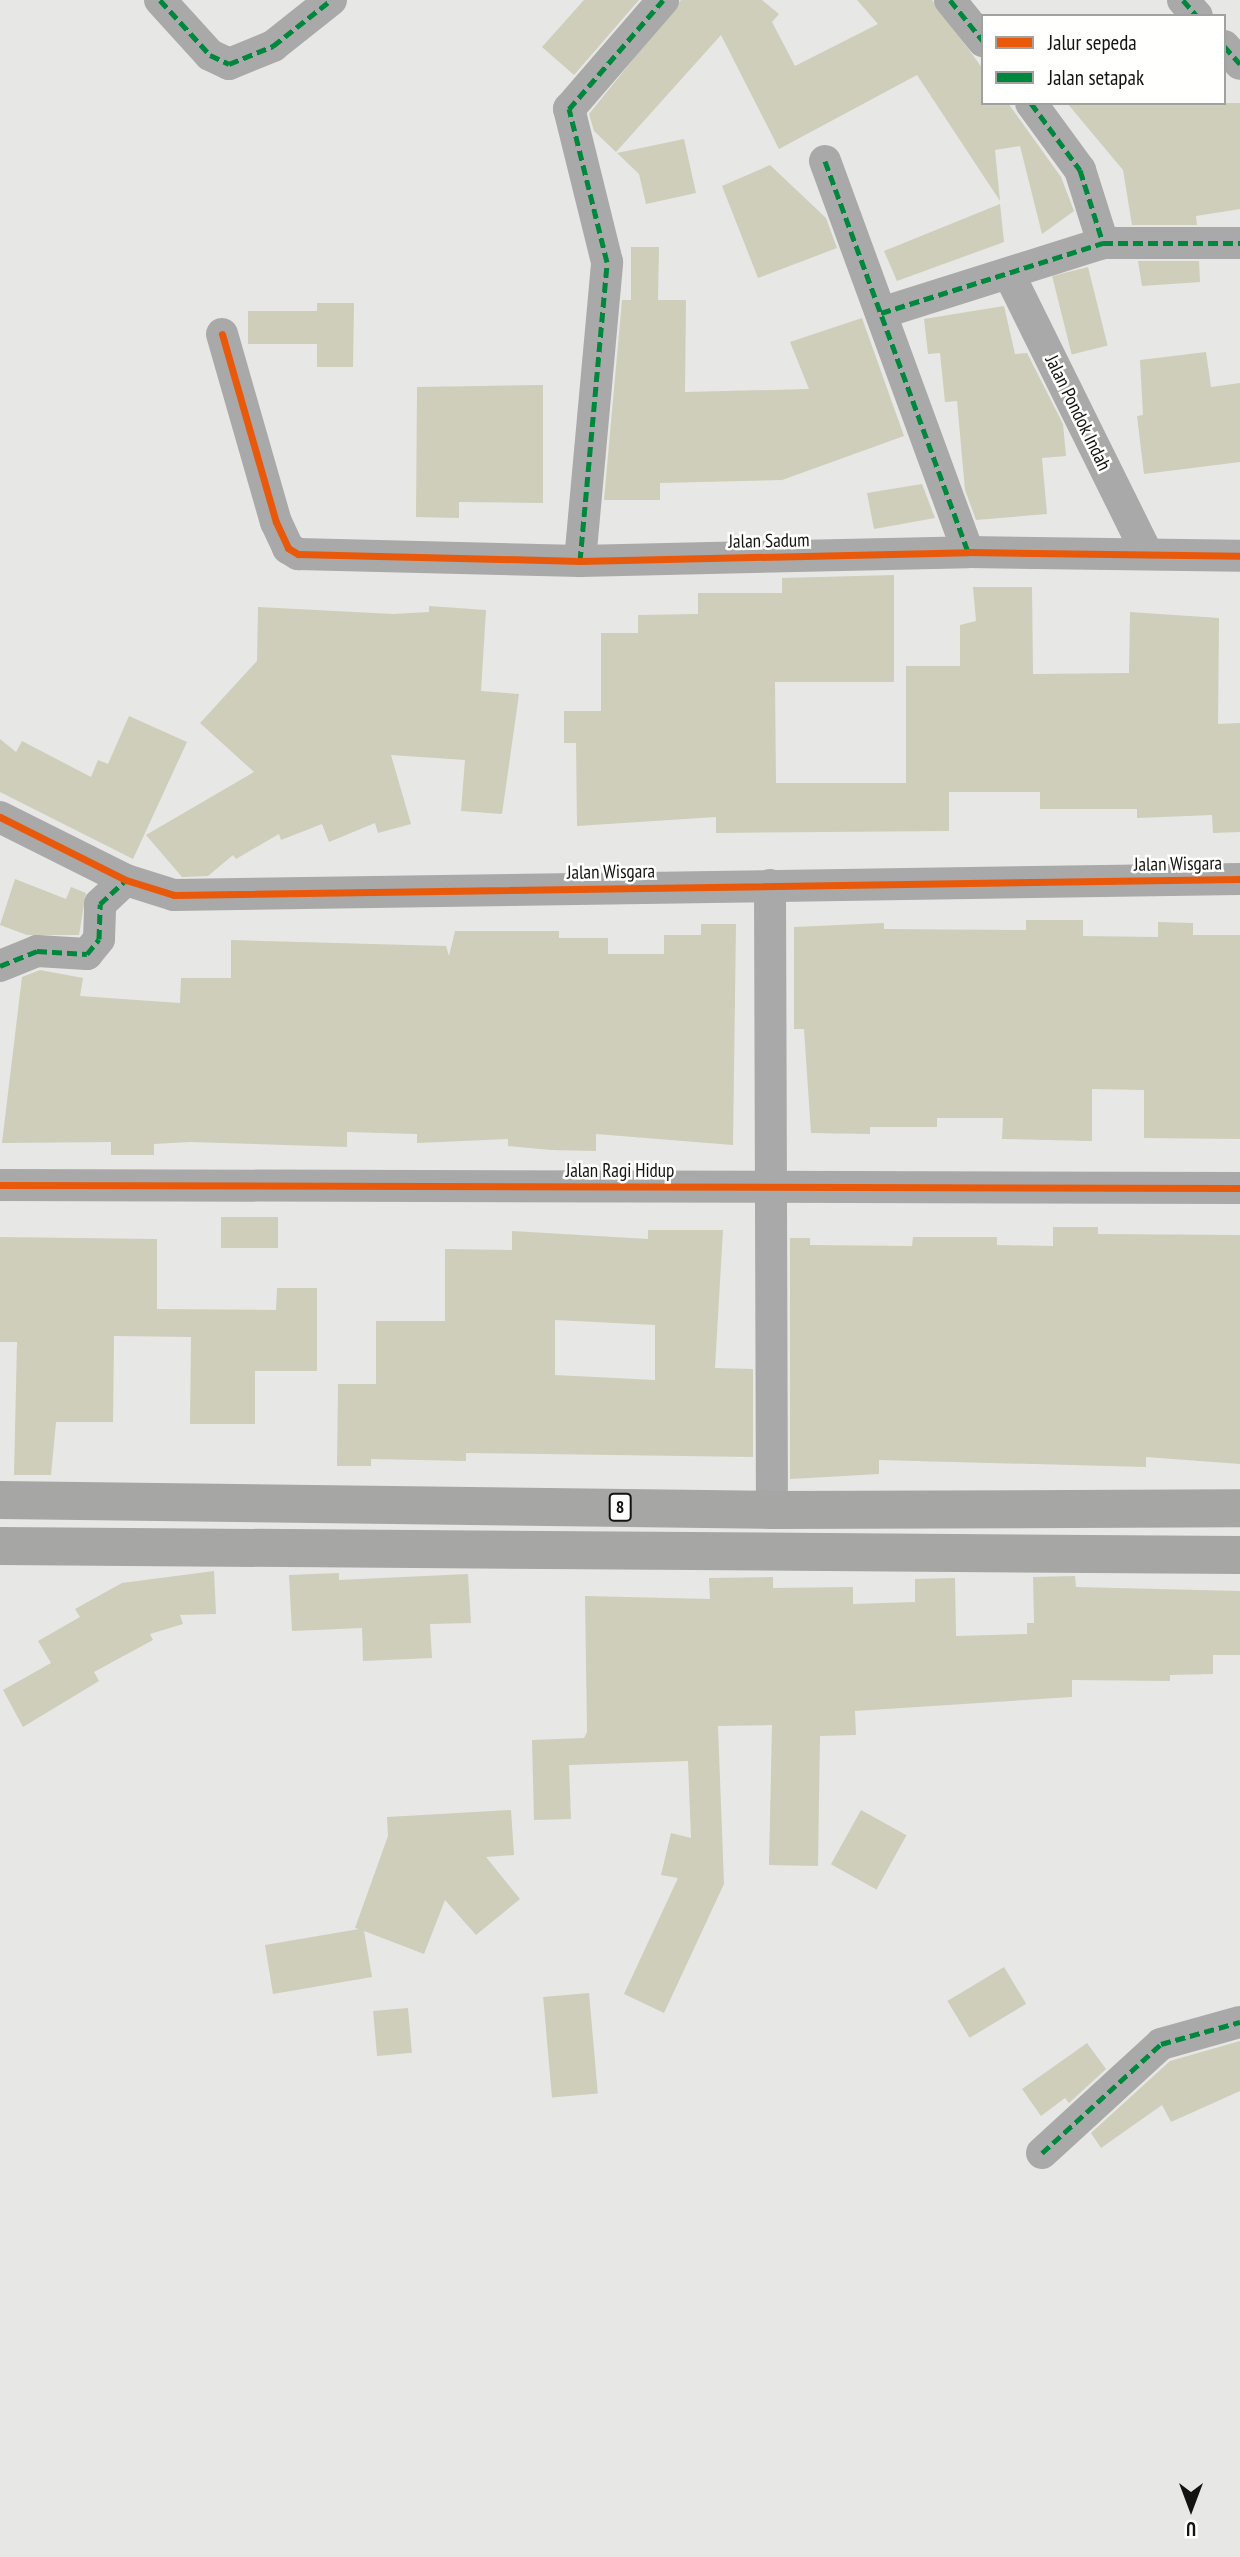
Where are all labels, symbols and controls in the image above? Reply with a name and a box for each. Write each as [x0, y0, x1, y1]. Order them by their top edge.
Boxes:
legend [981, 14, 1226, 105]
text: Jalur sepeda [1048, 29, 1137, 56]
text: Jalan setapak [1048, 64, 1144, 91]
street label: Jalan Pondok Indah [1040, 351, 1116, 475]
street label: Jalan Sadum [728, 529, 810, 553]
street label: Jalan Wisgara [1134, 852, 1222, 876]
street label: Jalan Wisgara [567, 860, 655, 884]
street label: Jalan Ragi Hidup [566, 1160, 674, 1182]
road number: 8 [608, 1492, 632, 1522]
north arrow [1156, 2473, 1226, 2543]
text: U [1186, 2517, 1196, 2541]

